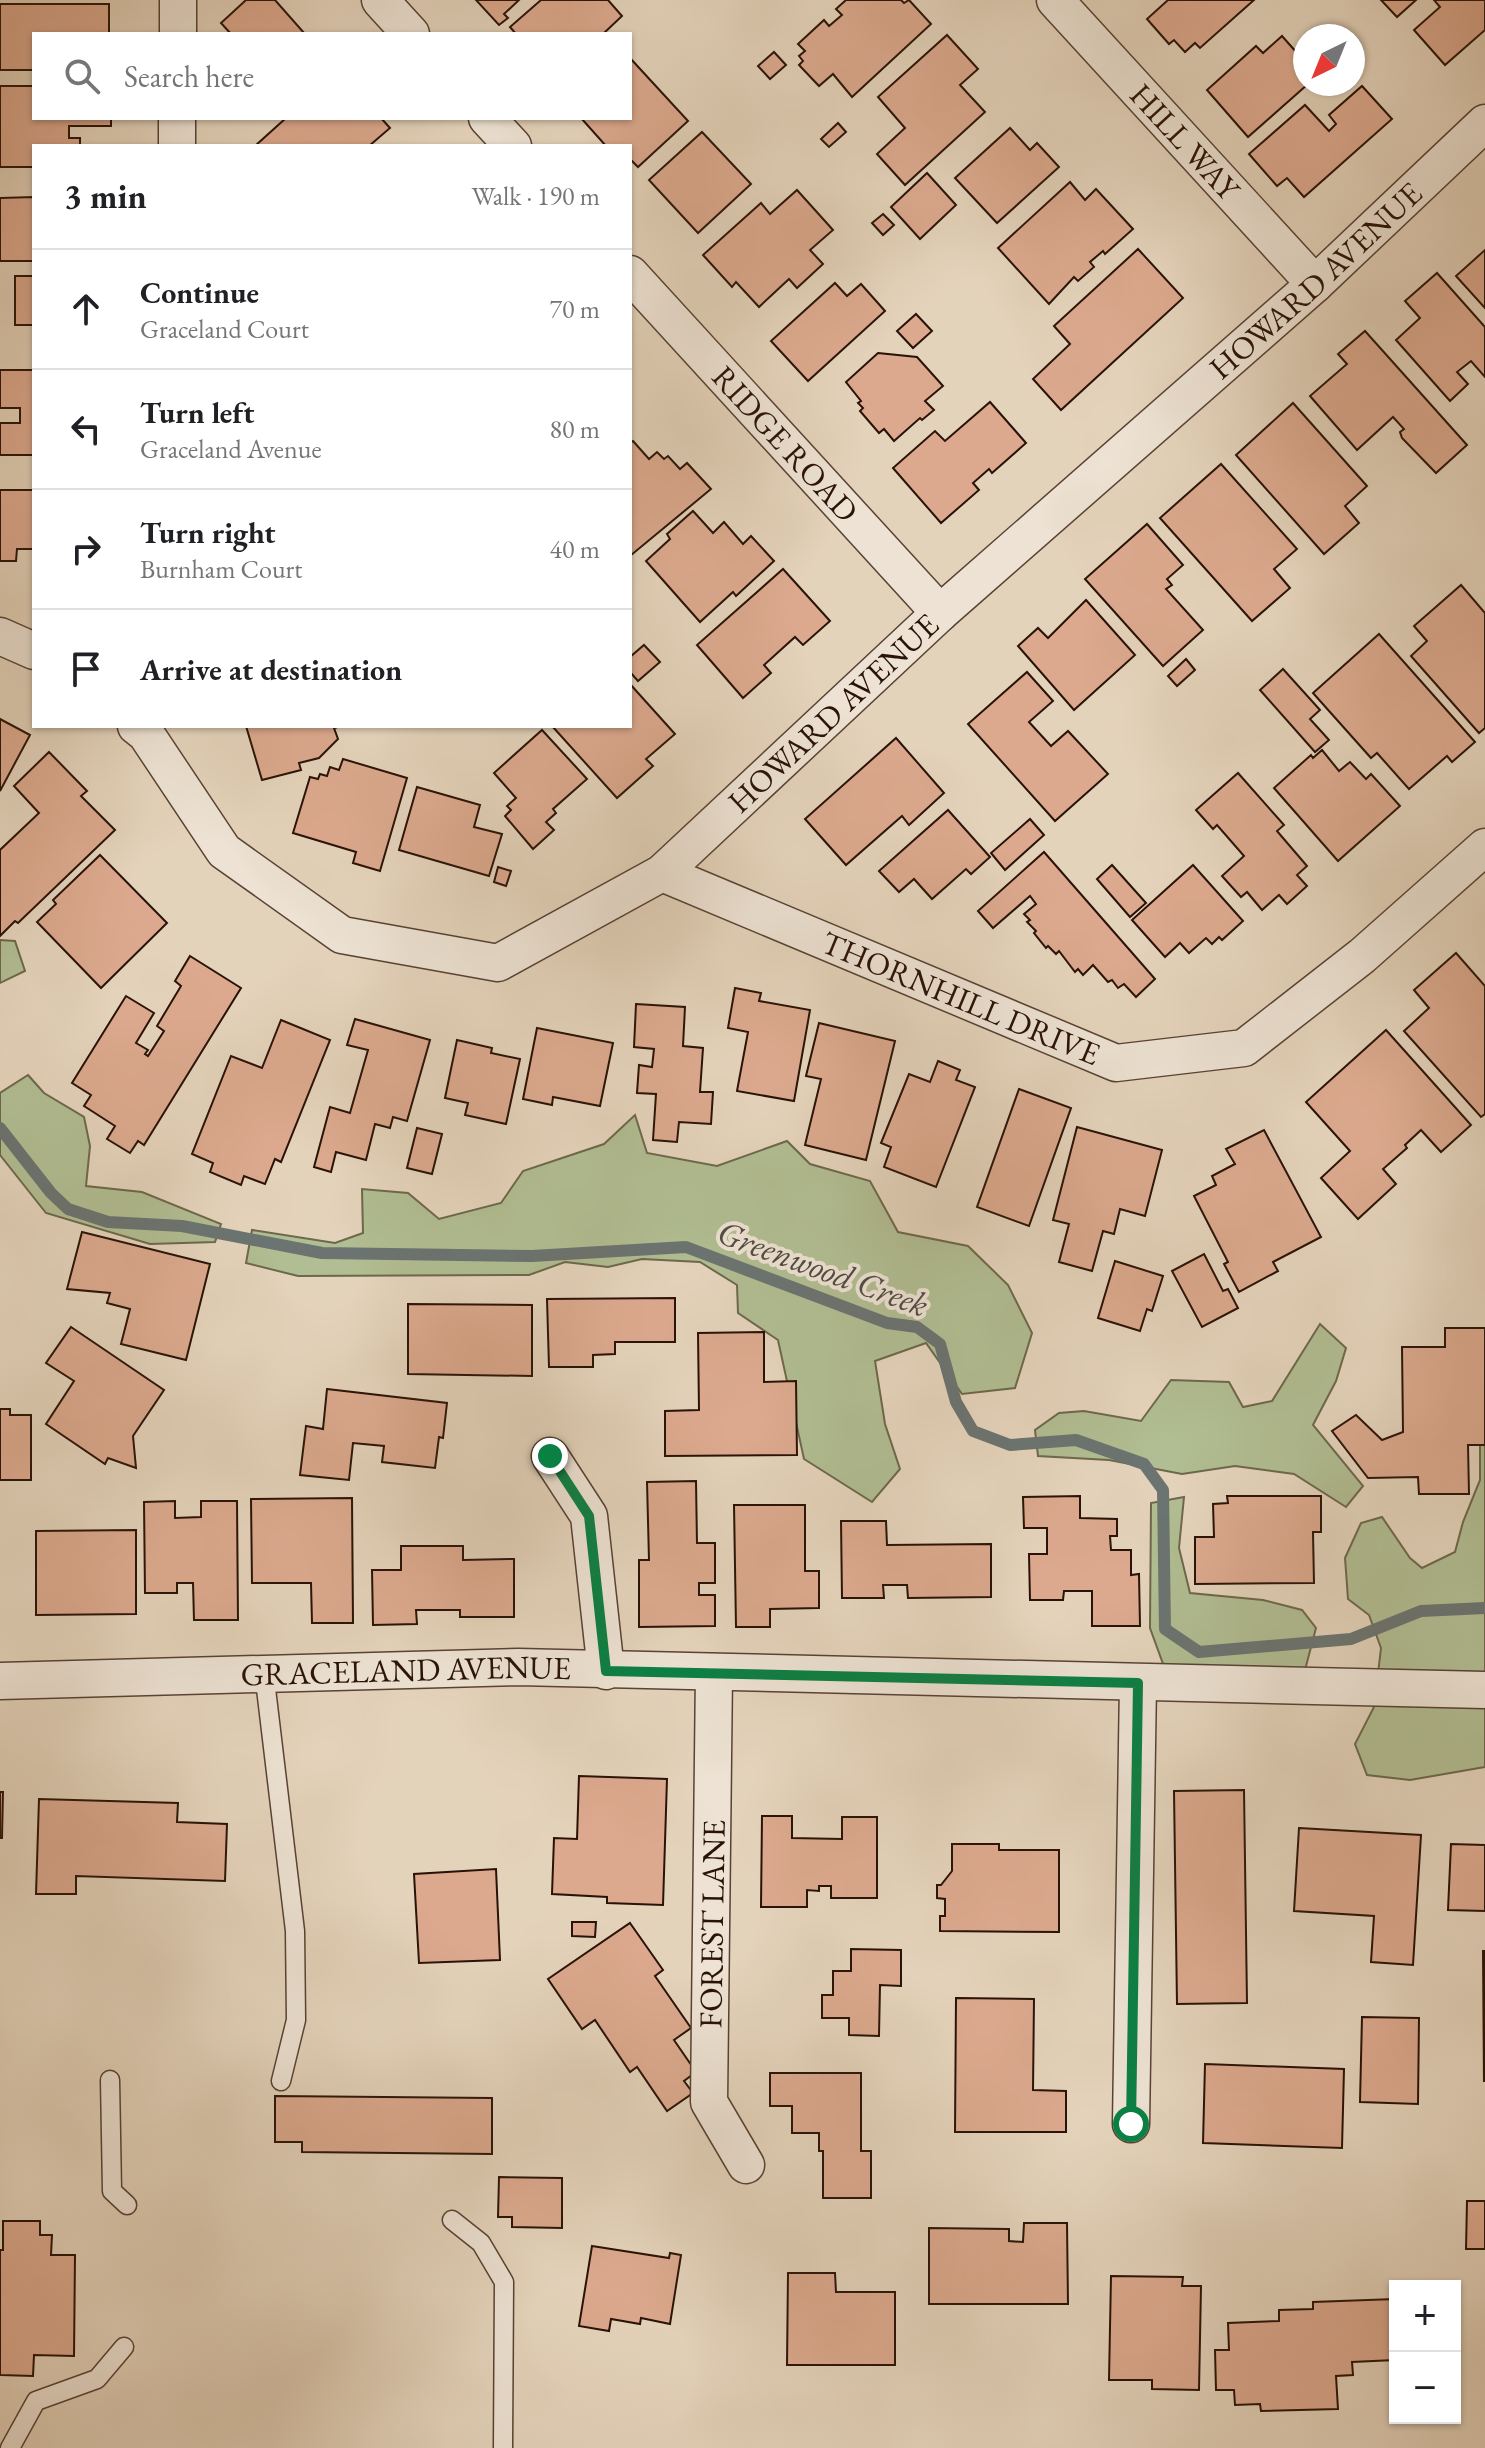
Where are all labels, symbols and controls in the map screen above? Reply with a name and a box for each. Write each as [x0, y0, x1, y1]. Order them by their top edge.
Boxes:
north arrow [1293, 24, 1365, 96]
search box [32, 32, 632, 120]
icon: search [60, 54, 104, 98]
text: Search here [124, 57, 254, 96]
street label: HILL WAY [1121, 74, 1250, 210]
street label: HOWARD AVENUE [1200, 173, 1431, 388]
text: 3 min [64, 174, 147, 218]
text: Walk · 190 m [472, 179, 600, 213]
text: Continue [140, 273, 259, 312]
icon: ahead [64, 287, 108, 331]
text: 70 m [550, 292, 600, 326]
text: Graceland Court [140, 312, 309, 346]
street label: RIDGE ROAD [703, 356, 868, 531]
text: Turn left [140, 393, 254, 432]
icon: left [64, 407, 108, 451]
text: 80 m [550, 412, 600, 446]
text: Graceland Avenue [140, 432, 322, 466]
text: Turn right [140, 513, 276, 552]
icon: right [64, 527, 108, 571]
text: 40 m [550, 532, 600, 566]
text: Burnham Court [140, 552, 302, 586]
street label: HOWARD AVENUE [719, 604, 948, 822]
icon: arrive [64, 647, 108, 691]
text: Arrive at destination [140, 650, 402, 689]
street label: THORNHILL DRIVE [815, 921, 1106, 1075]
water label: Greenwood Creek [712, 1210, 934, 1326]
route end [532, 1438, 568, 1474]
street label: GRACELAND AVENUE [240, 1646, 572, 1695]
street label: FOREST LANE [689, 1819, 735, 2029]
route start [1113, 2106, 1149, 2142]
map controls [1389, 2280, 1461, 2424]
button: + [1389, 2280, 1461, 2352]
button: − [1389, 2352, 1461, 2424]

